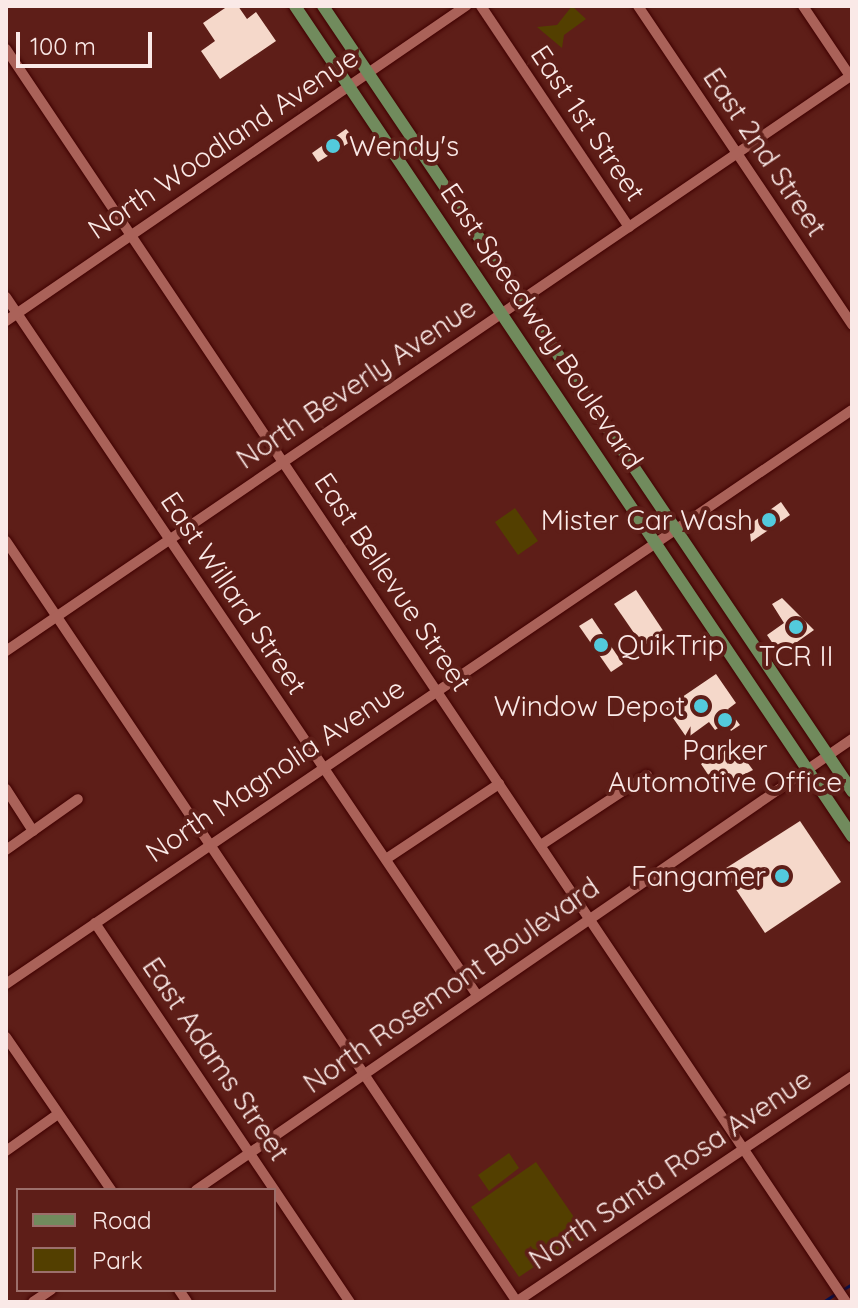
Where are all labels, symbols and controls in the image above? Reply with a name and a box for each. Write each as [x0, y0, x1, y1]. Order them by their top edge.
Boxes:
scale bar [20, 16, 156, 66]
text: 100 m [30, 31, 96, 61]
street label: East 1st Street [524, 39, 652, 207]
street label: North Woodland Avenue [82, 40, 364, 246]
street label: East 2nd Street [696, 61, 834, 243]
place label: Wendy's [349, 129, 459, 163]
marker: Wendy's [324, 137, 342, 155]
street label: East Speedway Boulevard [434, 177, 650, 475]
street label: North Beverly Avenue [230, 290, 482, 476]
street label: East Bellevue Street [307, 466, 479, 698]
street label: East Willard Street [154, 485, 314, 701]
place label: Mister Car Wash [541, 503, 753, 537]
marker: Mister Car Wash [760, 511, 778, 529]
marker: TCR II [787, 618, 805, 636]
place label: QuikTrip [617, 628, 725, 662]
marker: QuikTrip [592, 636, 610, 654]
place label: TCR II [758, 639, 834, 673]
street label: North Magnolia Avenue [139, 671, 411, 869]
place label: Window Depot [494, 689, 685, 723]
marker: Window Depot [692, 697, 710, 715]
marker: Parker Automotive Office [716, 711, 734, 729]
place label: Parker Automotive Office [608, 733, 842, 799]
place label: Fangamer [631, 859, 766, 893]
marker: Fangamer [773, 867, 791, 885]
street label: North Rosemont Boulevard [297, 870, 605, 1100]
street label: East Adams Street [136, 951, 296, 1167]
street label: North Santa Rosa Avenue [522, 1062, 818, 1276]
legend [16, 1188, 276, 1292]
text: Road [92, 1205, 152, 1235]
text: Park [92, 1245, 143, 1275]

